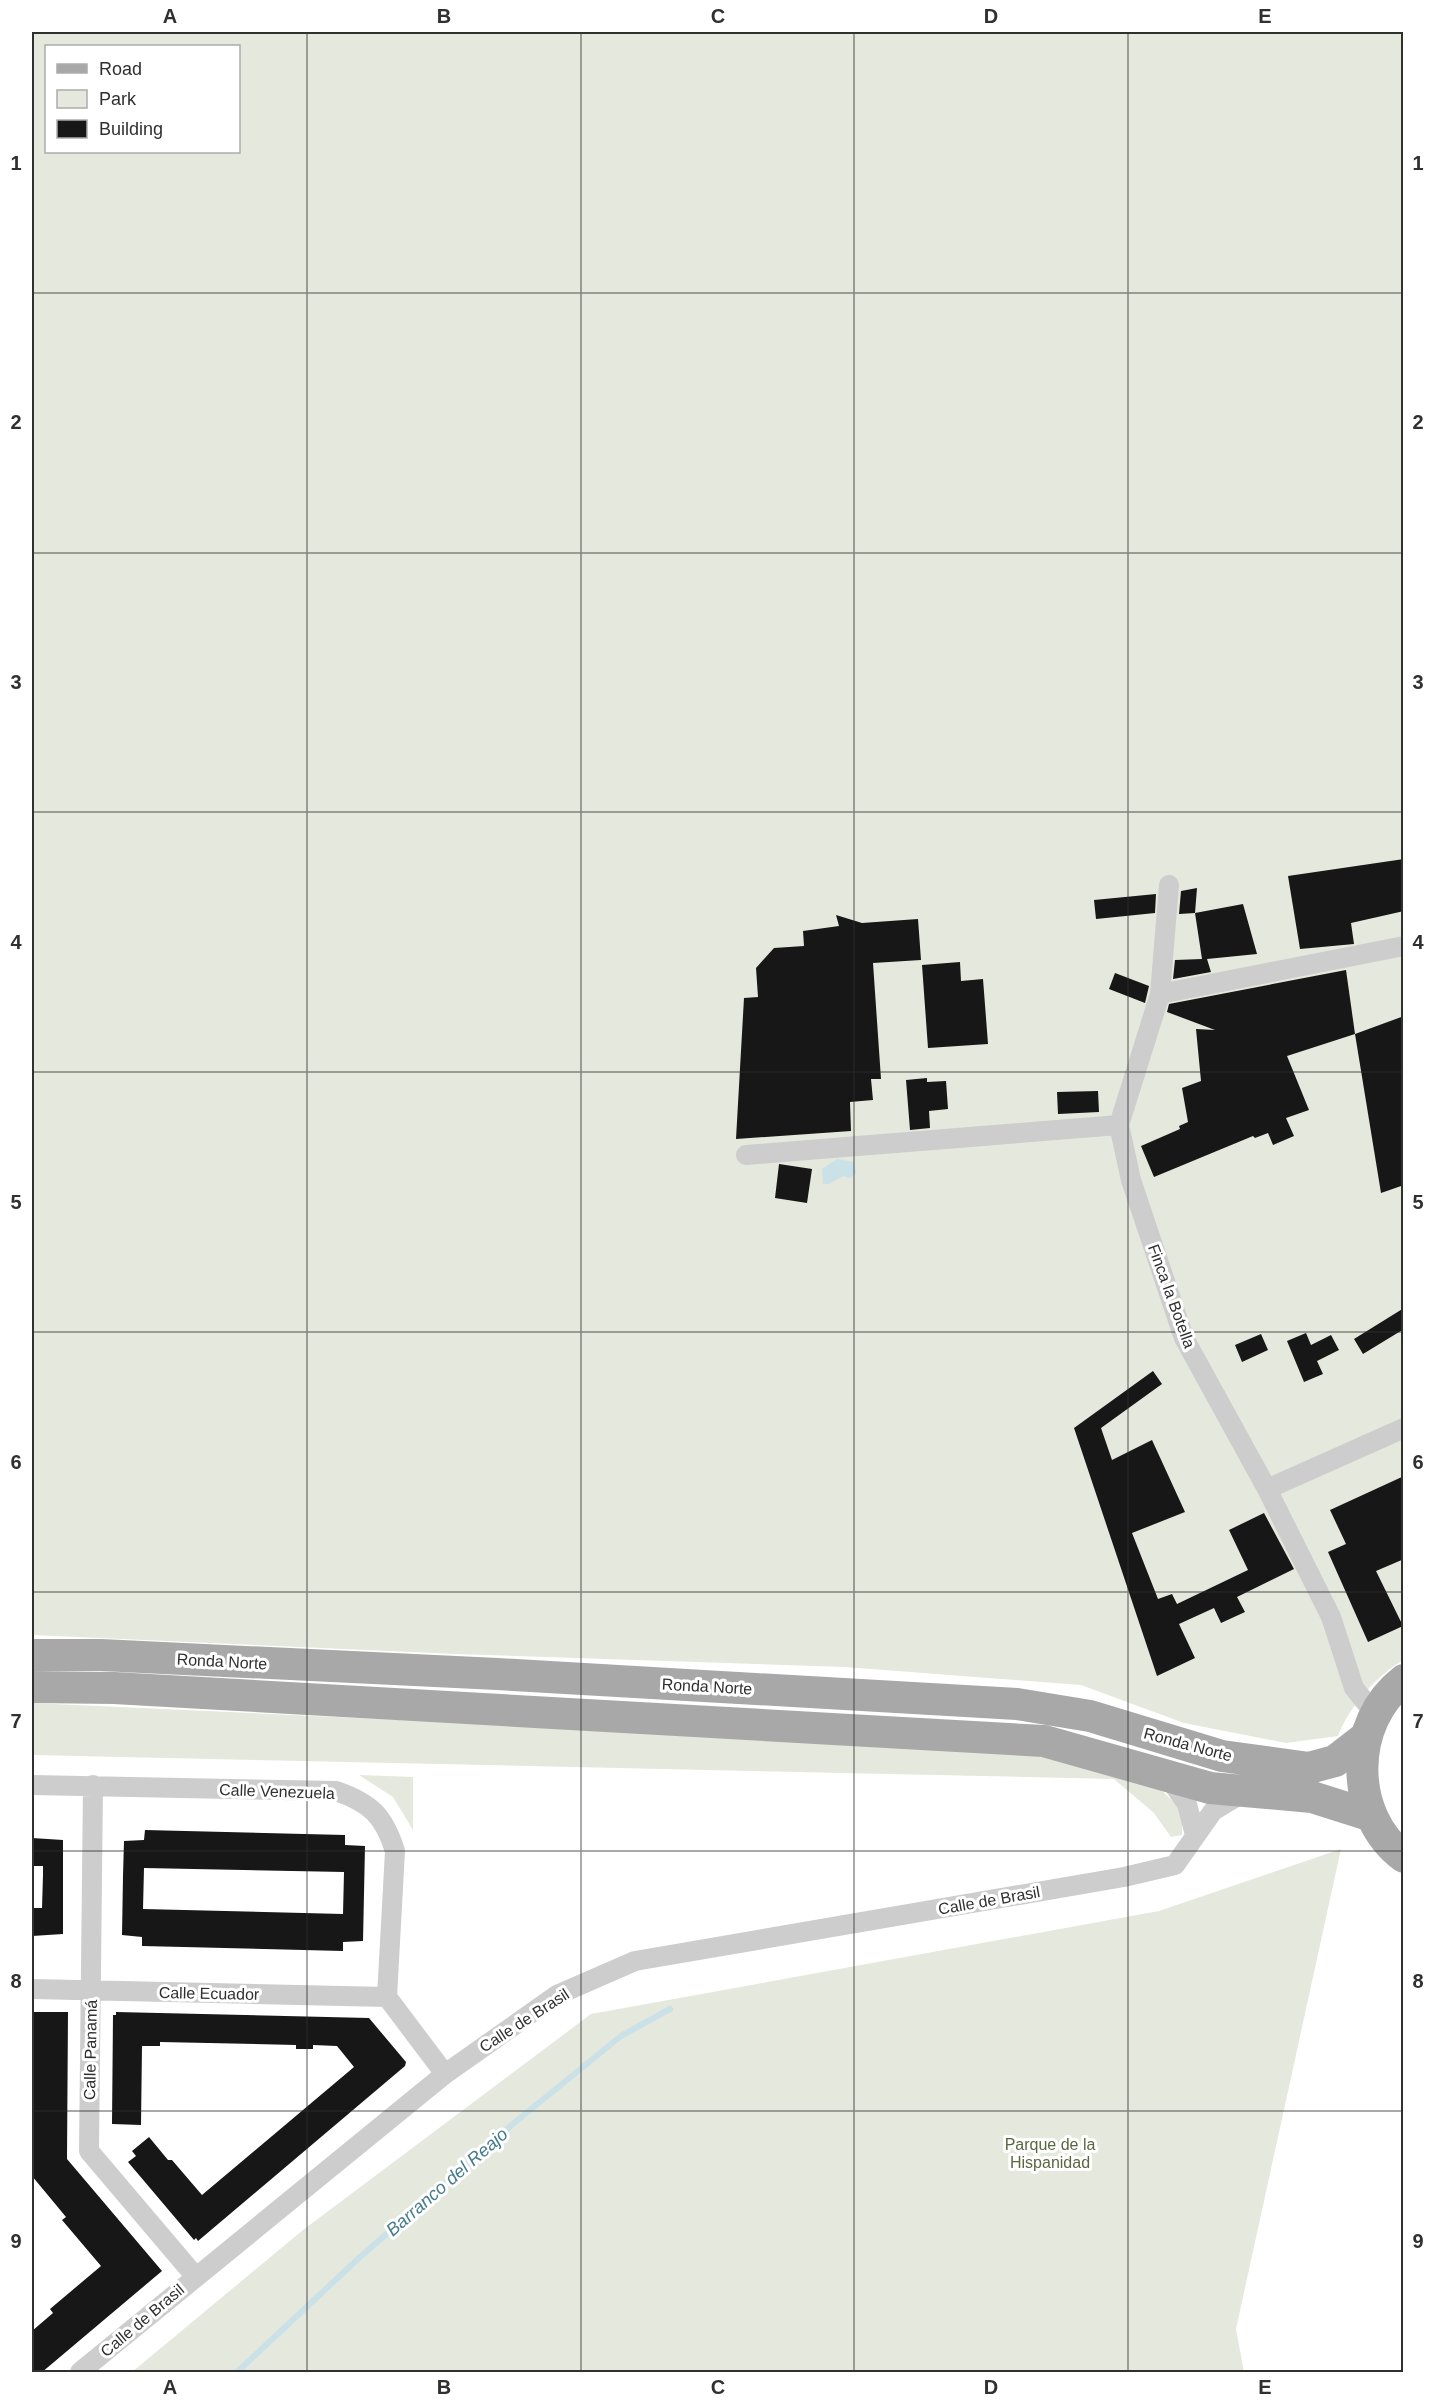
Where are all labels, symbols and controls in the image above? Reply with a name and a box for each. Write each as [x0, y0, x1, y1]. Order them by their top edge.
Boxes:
text: A [163, 5, 177, 27]
text: B [437, 5, 451, 27]
text: C [711, 5, 725, 27]
text: D [984, 5, 998, 27]
text: E [1258, 5, 1272, 27]
legend [45, 45, 240, 153]
text: Road [99, 59, 142, 79]
text: Park [99, 89, 137, 109]
text: Building [99, 119, 163, 139]
text: 1 [10, 152, 22, 174]
text: 1 [1412, 152, 1424, 174]
text: 2 [10, 411, 22, 433]
text: 2 [1412, 411, 1424, 433]
text: 3 [10, 671, 22, 693]
text: 3 [1412, 671, 1424, 693]
text: 4 [10, 931, 22, 953]
text: 4 [1412, 931, 1424, 953]
text: 5 [10, 1191, 22, 1213]
text: 5 [1412, 1191, 1424, 1213]
street label: Finca la Botella [1145, 1242, 1198, 1351]
text: 6 [10, 1451, 22, 1473]
text: 6 [1412, 1451, 1424, 1473]
street label: Ronda Norte [176, 1651, 268, 1672]
street label: Ronda Norte [661, 1676, 753, 1697]
text: 7 [10, 1710, 22, 1732]
text: 7 [1412, 1710, 1424, 1732]
street label: Ronda Norte [1142, 1725, 1234, 1764]
street label: Calle Venezuela [219, 1781, 335, 1802]
street label: Calle de Brasil [937, 1883, 1041, 1918]
text: 8 [10, 1970, 22, 1992]
text: 8 [1412, 1970, 1424, 1992]
street label: Calle Ecuador [159, 1984, 260, 2003]
street label: Calle de Brasil [476, 1985, 572, 2056]
street label: Calle Panamá [81, 2000, 100, 2100]
water label: Barranco del Reajo [382, 2124, 512, 2240]
park label: Parque de la Hispanidad [1005, 2136, 1095, 2171]
text: 9 [10, 2230, 22, 2252]
text: 9 [1412, 2230, 1424, 2252]
street label: Calle de Brasil [97, 2281, 187, 2360]
text: A [163, 2376, 177, 2398]
text: B [437, 2376, 451, 2398]
text: C [711, 2376, 725, 2398]
text: D [984, 2376, 998, 2398]
text: E [1258, 2376, 1272, 2398]

